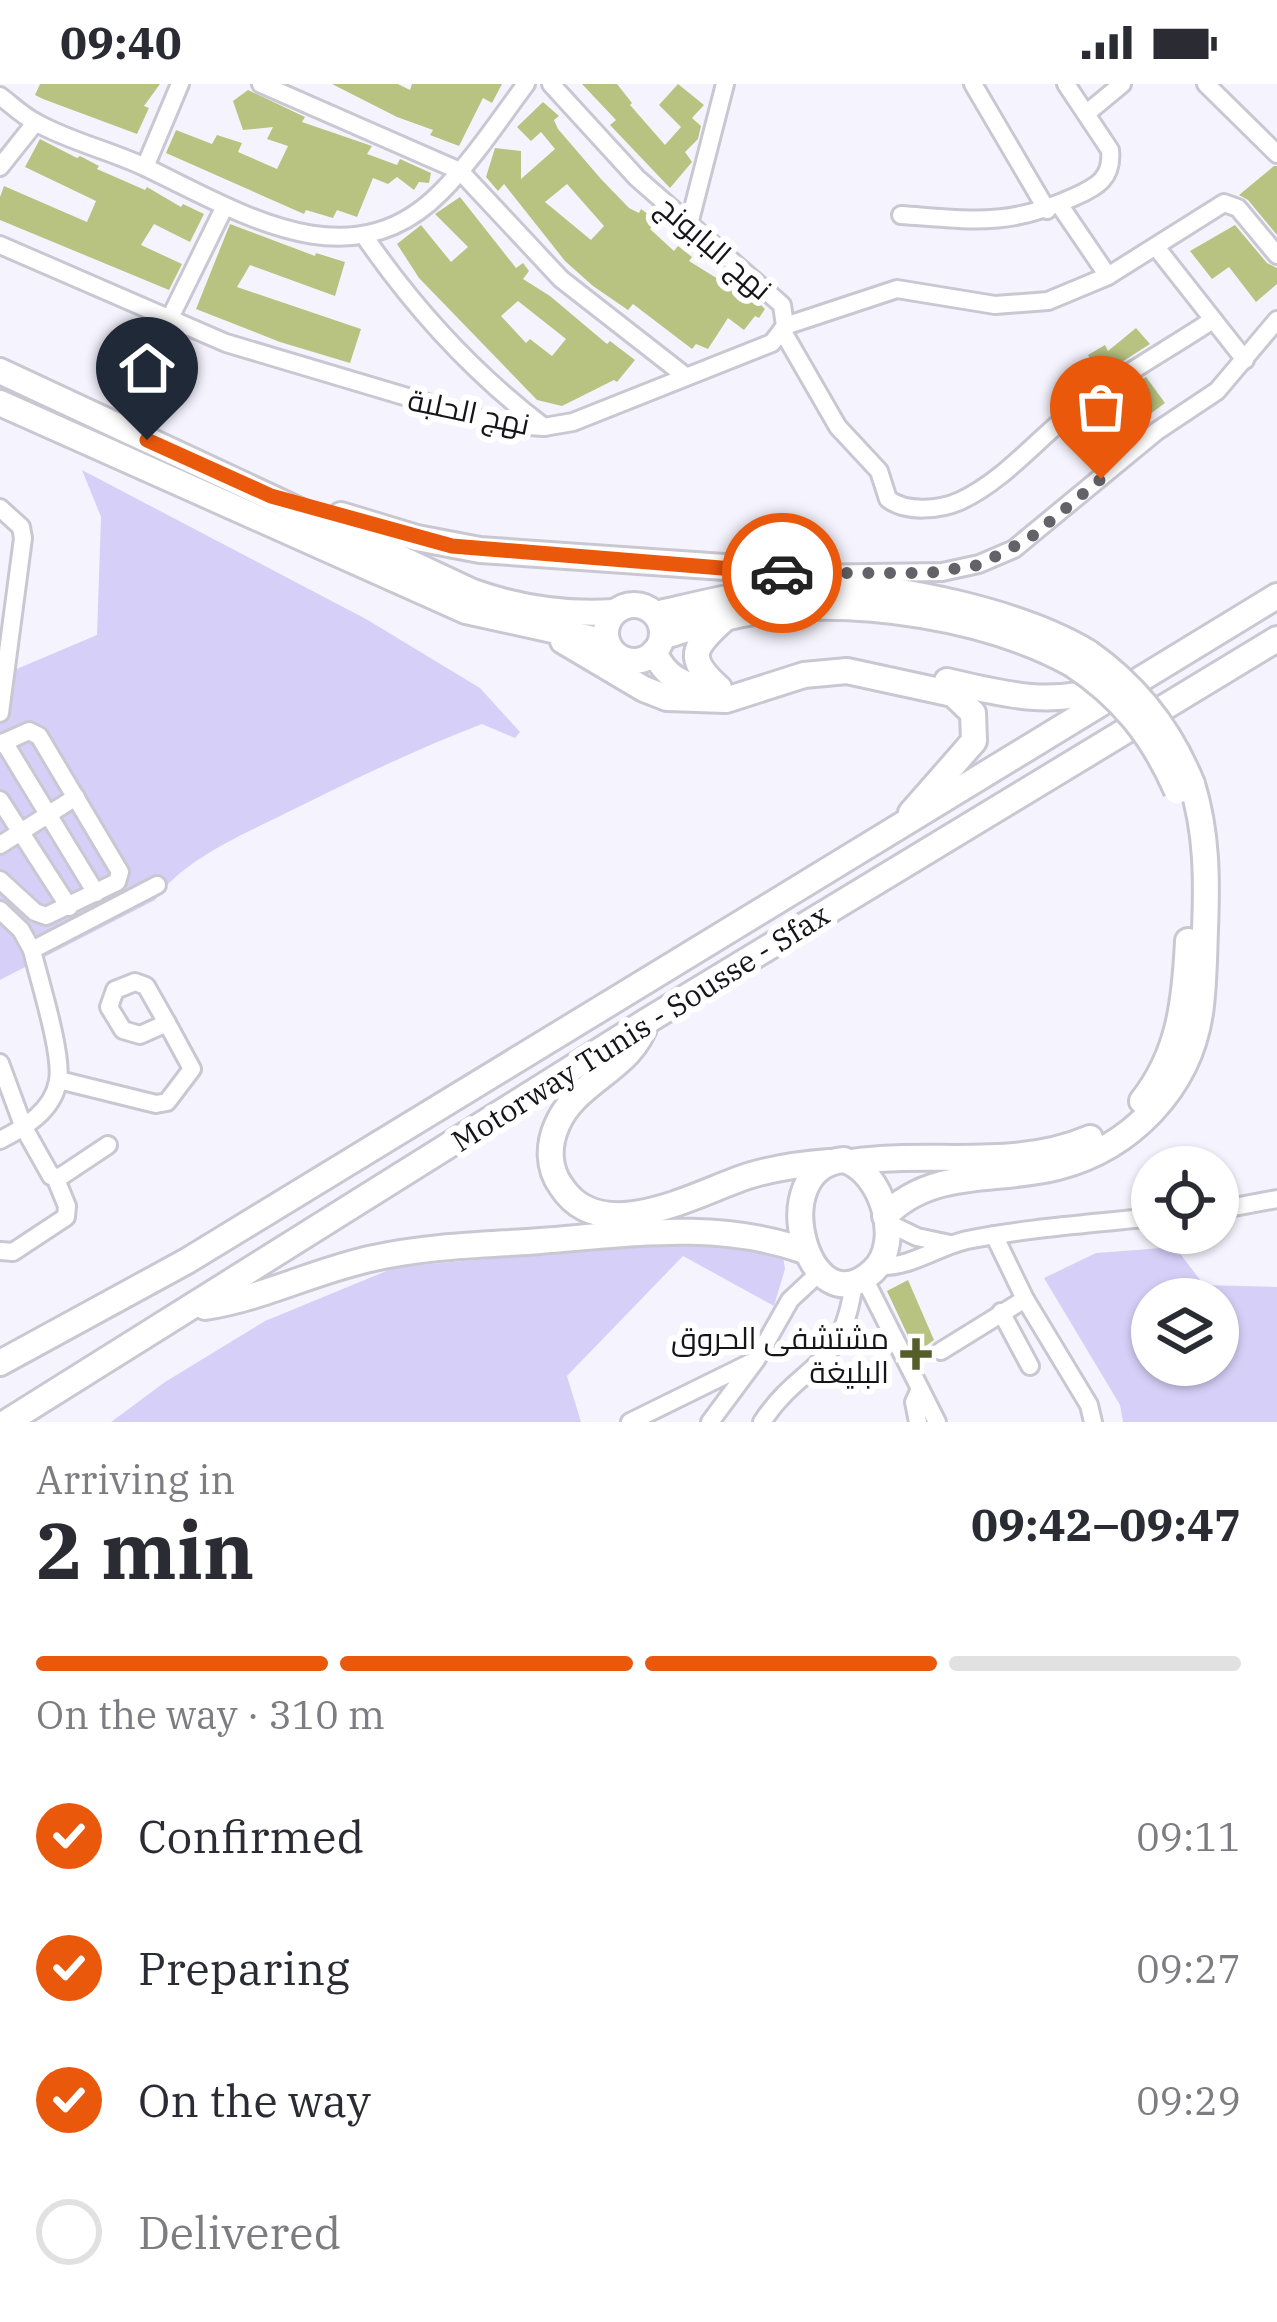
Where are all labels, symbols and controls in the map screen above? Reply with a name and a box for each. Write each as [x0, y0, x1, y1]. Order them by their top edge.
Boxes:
text: 09:40 [60, 13, 182, 71]
street label: نهج البابونج [648, 186, 781, 309]
pin [96, 317, 198, 440]
icon: home [114, 335, 180, 401]
pin [1050, 356, 1152, 479]
icon: bag [1068, 374, 1134, 440]
street label: نهج الحلبة [404, 379, 533, 445]
courier [722, 513, 842, 633]
icon: car [749, 540, 815, 606]
street label: Motorway Tunis - Sousse - Sfax [444, 894, 836, 1160]
map controls [1131, 1146, 1239, 1386]
button: locate [1131, 1146, 1239, 1254]
button: layers [1131, 1278, 1239, 1386]
place label: مشتشفى الحروق البليغة [671, 1318, 889, 1391]
marker: مشتشفى الحروق البليغة [900, 1338, 932, 1370]
text: Arriving in [36, 1454, 235, 1505]
text: 09:42–09:47 [971, 1495, 1241, 1553]
text: 2 min [36, 1499, 254, 1600]
text: On the way · 310 m [36, 1689, 385, 1740]
icon: check [36, 1803, 102, 1869]
text: Confirmed [138, 1807, 364, 1865]
text: 09:11 [1136, 1811, 1241, 1862]
icon: check [36, 1935, 102, 2001]
text: Preparing [138, 1939, 350, 1997]
text: 09:27 [1136, 1943, 1241, 1994]
icon: check [36, 2067, 102, 2133]
text: On the way [138, 2071, 371, 2129]
text: 09:29 [1136, 2075, 1241, 2126]
text: Delivered [138, 2203, 341, 2261]

